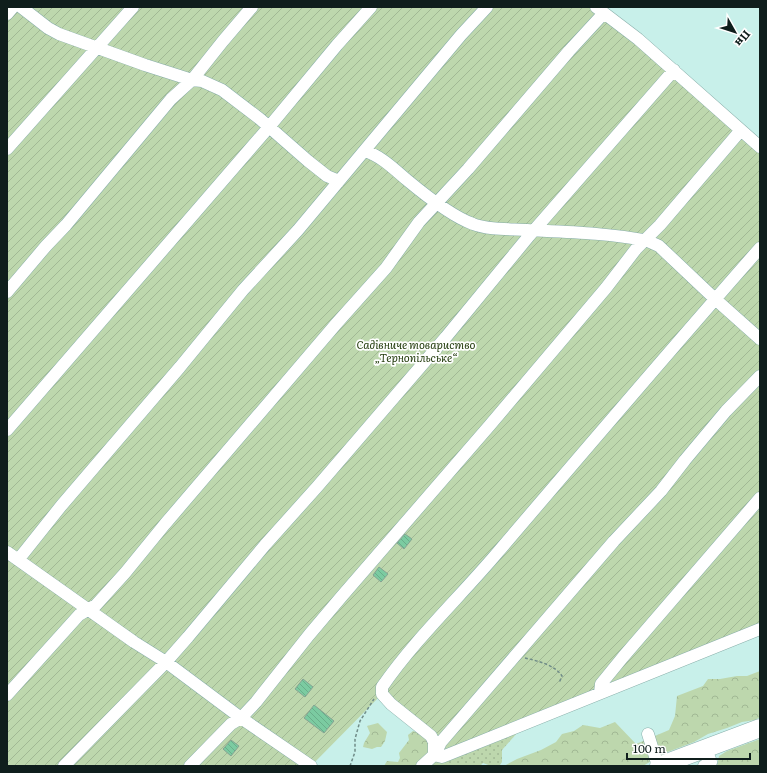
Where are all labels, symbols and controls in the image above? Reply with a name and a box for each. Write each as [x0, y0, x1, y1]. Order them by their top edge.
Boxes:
north arrow [715, 12, 755, 52]
text: Пн [732, 27, 755, 51]
park label: Садівниче товариство „Тернопільське“ [357, 336, 476, 365]
scale bar [627, 735, 750, 761]
text: 100 m [633, 739, 666, 757]

